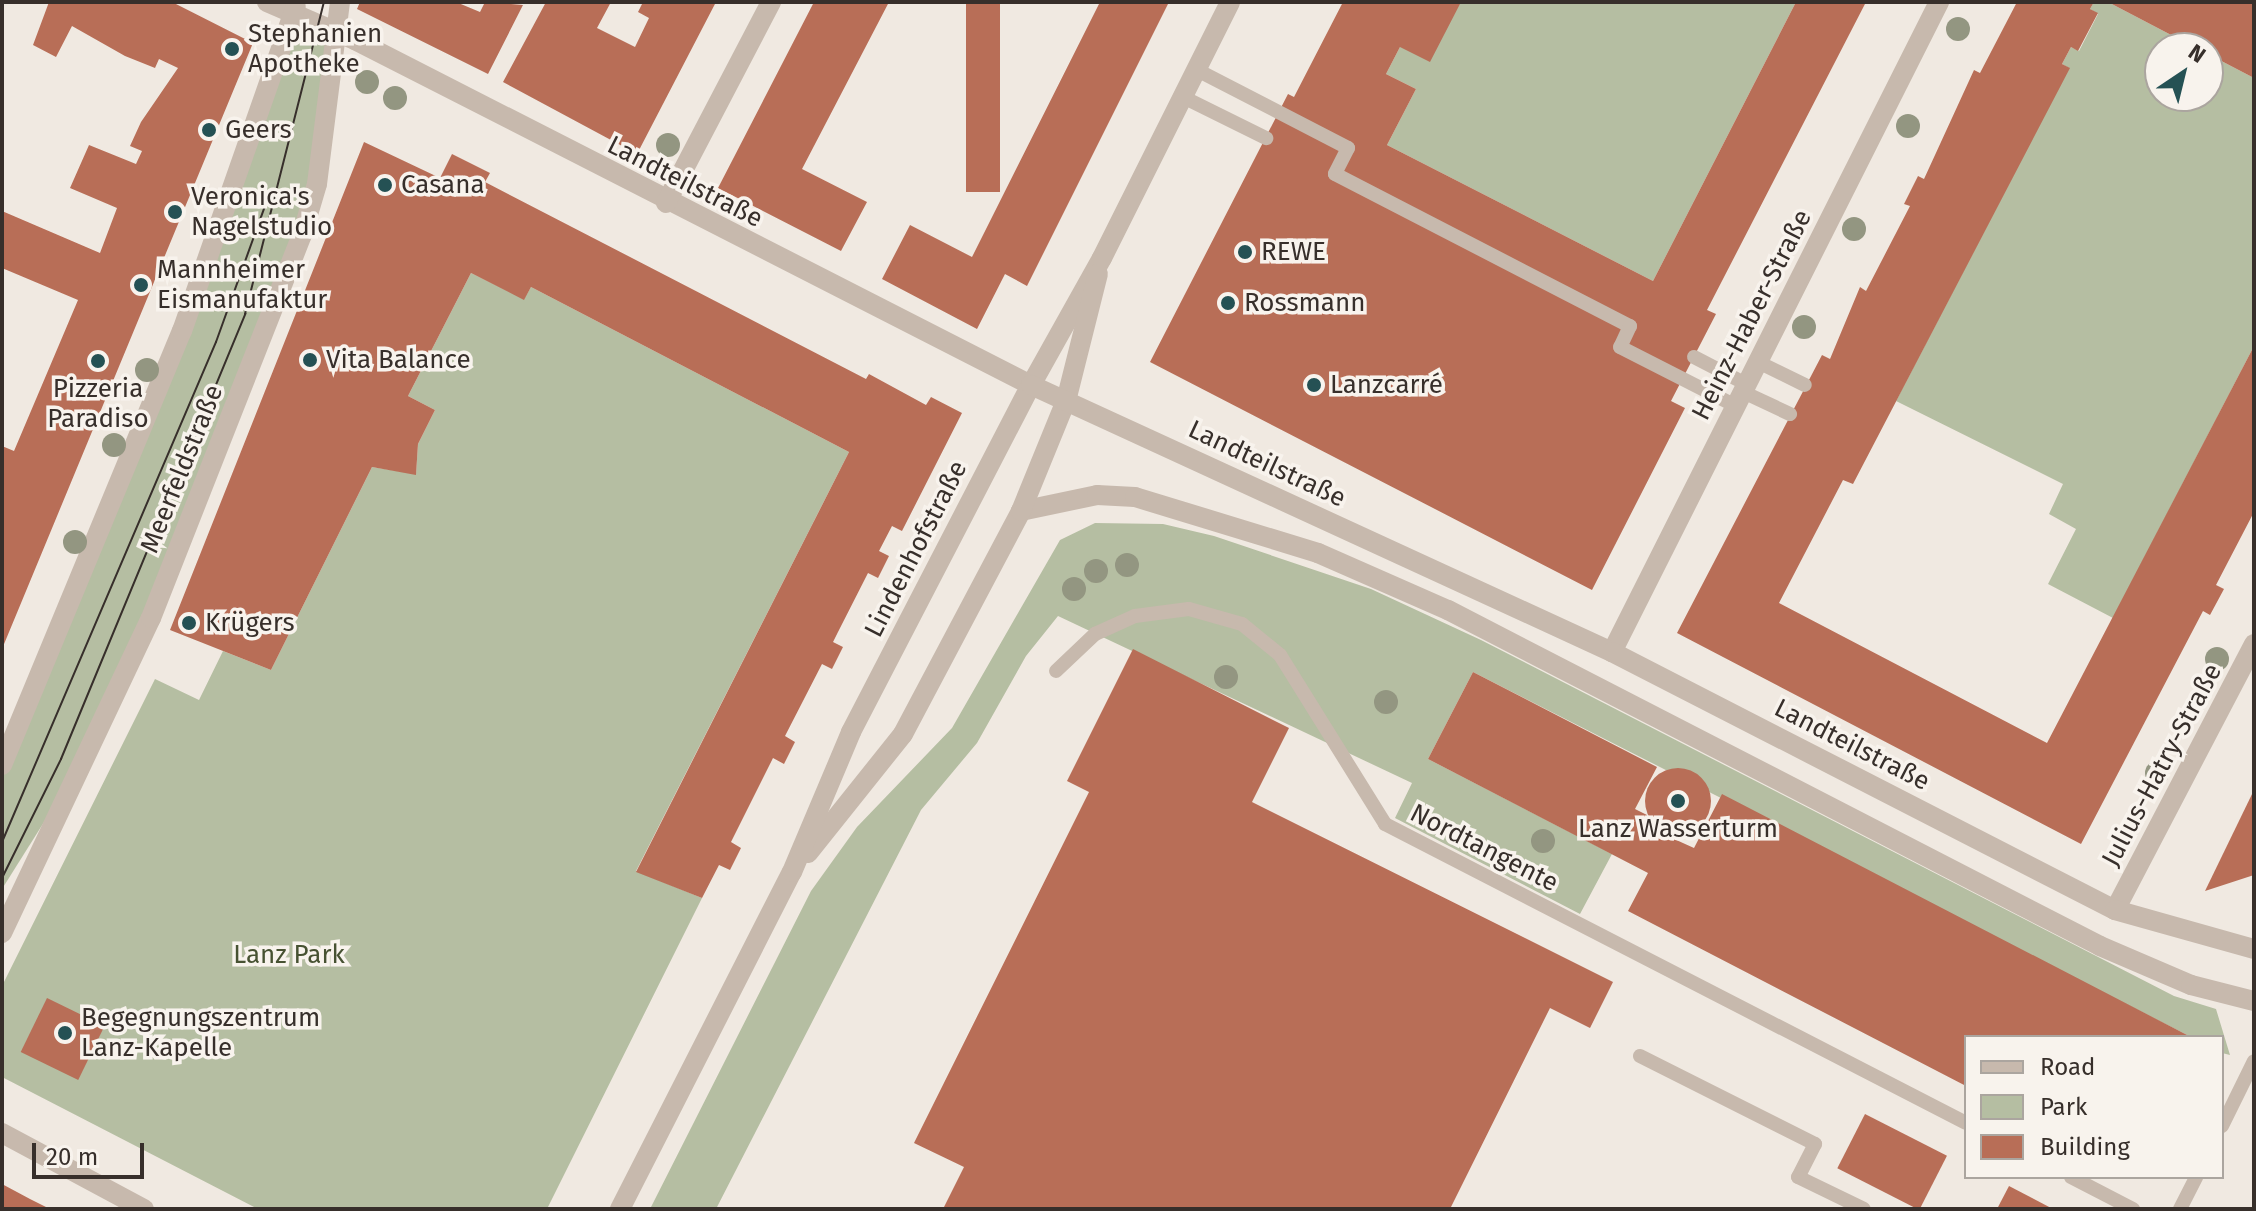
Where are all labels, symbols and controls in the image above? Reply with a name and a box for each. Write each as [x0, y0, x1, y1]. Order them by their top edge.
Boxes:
place label: Stephanien Apotheke [248, 18, 382, 80]
north arrow [2144, 32, 2224, 112]
text: N [2183, 38, 2211, 69]
marker: Stephanien Apotheke [223, 40, 241, 58]
place label: Geers [225, 114, 292, 146]
marker: Geers [200, 121, 218, 139]
street label: Landteilstraße [602, 129, 768, 235]
place label: Casana [401, 169, 485, 201]
marker: Casana [376, 176, 394, 194]
place label: Veronica's Nagelstudio [191, 181, 332, 242]
marker: Veronica's Nagelstudio [166, 203, 184, 221]
street label: Heinz-Haber-Straße [1685, 205, 1819, 425]
place label: REWE [1261, 236, 1326, 268]
marker: REWE [1236, 243, 1254, 261]
place label: Mannheimer Eismanufaktur [157, 254, 327, 316]
marker: Mannheimer Eismanufaktur [132, 276, 150, 294]
place label: Rossmann [1244, 287, 1365, 319]
marker: Rossmann [1219, 294, 1237, 312]
place label: Vita Balance [326, 344, 471, 376]
marker: Vita Balance [301, 351, 319, 369]
marker: Pizzeria Paradiso [89, 352, 107, 370]
place label: Lanzcarré [1330, 369, 1443, 401]
place label: Pizzeria Paradiso [47, 373, 149, 434]
marker: Lanzcarré [1305, 376, 1323, 394]
street label: Meerfeldstraße [134, 380, 230, 558]
street label: Landteilstraße [1183, 414, 1351, 514]
street label: Lindenhofstraße [858, 456, 974, 642]
place label: Krügers [205, 607, 295, 639]
marker: Krügers [180, 614, 198, 632]
street label: Julius-Hatry-Straße [2095, 658, 2229, 872]
street label: Landteilstraße [1769, 692, 1935, 798]
marker: Lanz Wasserturm [1669, 792, 1687, 810]
street label: Nordtangente [1405, 797, 1563, 899]
place label: Lanz Wasserturm [1578, 813, 1778, 845]
park label: Lanz Park [233, 939, 345, 971]
place label: Begegnungszentrum Lanz-Kapelle [81, 1002, 320, 1064]
marker: Begegnungszentrum Lanz-Kapelle [56, 1024, 74, 1042]
legend [1964, 1035, 2224, 1179]
text: Road [2040, 1053, 2095, 1081]
text: Park [2040, 1093, 2087, 1121]
scale bar [36, 1127, 148, 1177]
text: Building [2040, 1133, 2130, 1161]
text: 20 m [46, 1143, 98, 1171]

